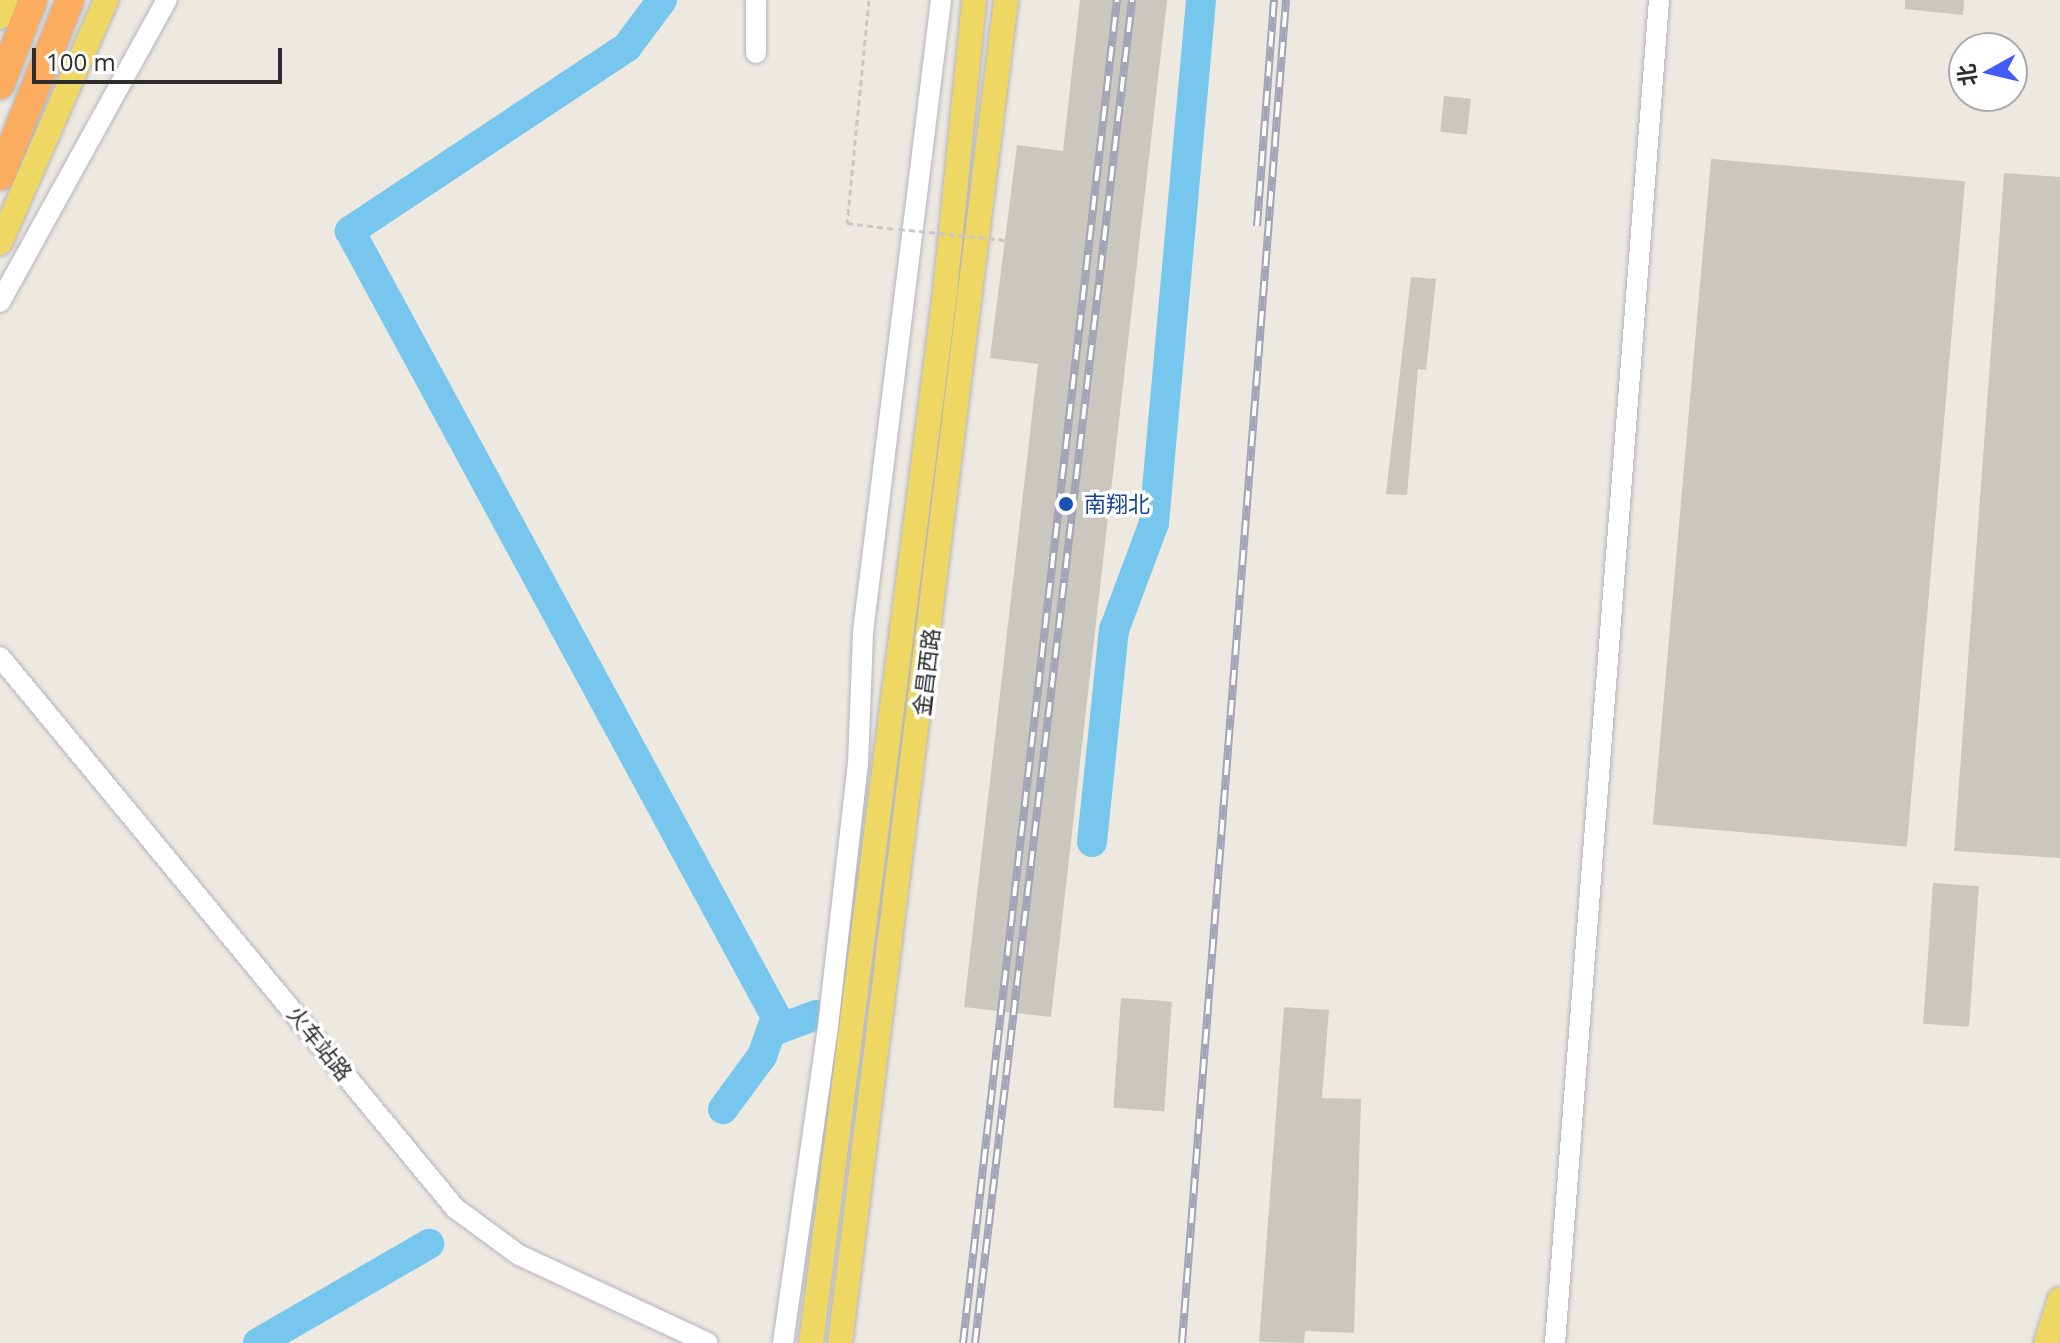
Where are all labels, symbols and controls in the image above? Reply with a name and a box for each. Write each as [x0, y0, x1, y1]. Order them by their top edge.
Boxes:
scale bar [36, 32, 286, 82]
north arrow [1948, 32, 2028, 112]
text: 100 m [46, 45, 116, 78]
text: 北 [1950, 62, 1983, 88]
place label: 南翔北 [1084, 491, 1150, 517]
marker: 南翔北 [1055, 493, 1077, 515]
street label: 金昌西路 [908, 627, 944, 717]
street label: 火车站路 [282, 1000, 358, 1086]

